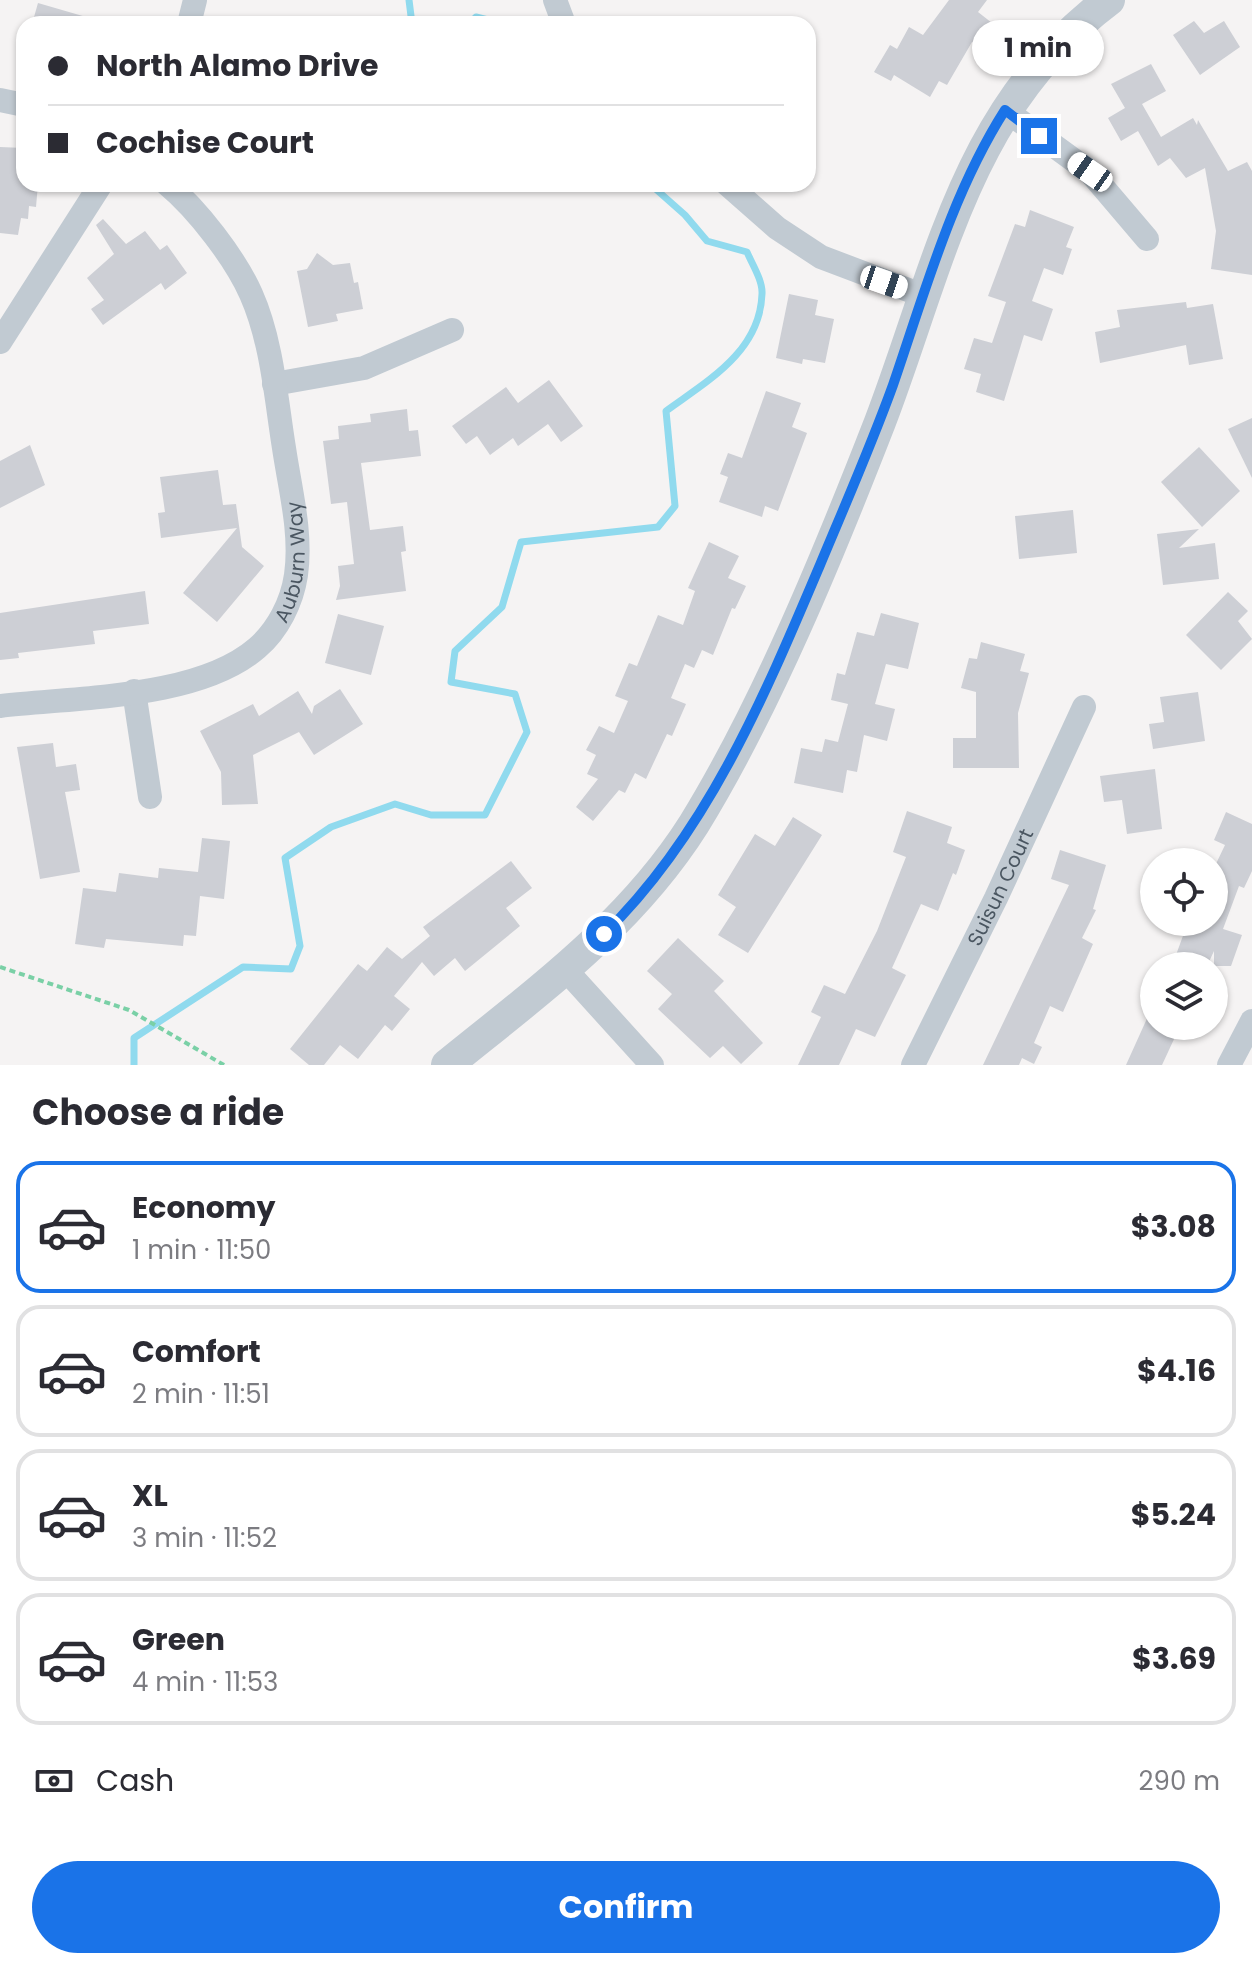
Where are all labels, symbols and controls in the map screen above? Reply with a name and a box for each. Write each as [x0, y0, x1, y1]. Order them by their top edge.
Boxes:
callout: 1 min [973, 20, 1105, 76]
text: 1 min [1004, 30, 1072, 66]
text: North Alamo Drive [96, 44, 379, 87]
route end [1021, 118, 1057, 154]
text: Cochise Court [96, 121, 314, 164]
car [1063, 148, 1117, 196]
car [857, 263, 911, 301]
street label: Auburn Way [267, 500, 312, 627]
street label: Suisun Court [960, 824, 1040, 951]
map controls [1140, 848, 1228, 1040]
button: locate [1140, 848, 1228, 936]
route start [586, 916, 622, 952]
button: layers [1140, 952, 1228, 1040]
text: Choose a ride [32, 1087, 284, 1138]
text: Economy [132, 1186, 276, 1229]
icon: car [36, 1191, 108, 1263]
text: $3.08 [1131, 1205, 1216, 1248]
text: 1 min · 11:50 [132, 1232, 271, 1268]
text: Comfort [132, 1330, 261, 1373]
icon: car [36, 1335, 108, 1407]
text: $4.16 [1137, 1349, 1216, 1392]
text: 2 min · 11:51 [132, 1376, 270, 1412]
text: XL [132, 1474, 168, 1517]
icon: car [36, 1479, 108, 1551]
text: $5.24 [1131, 1493, 1216, 1536]
text: 3 min · 11:52 [132, 1520, 277, 1556]
text: Green [132, 1618, 225, 1661]
icon: car [36, 1623, 108, 1695]
text: $3.69 [1132, 1637, 1216, 1680]
text: 4 min · 11:53 [132, 1664, 278, 1700]
icon: cash [32, 1759, 76, 1803]
text: Cash [96, 1759, 174, 1802]
text: 290 m [1139, 1763, 1220, 1799]
button: Confirm [32, 1861, 1220, 1953]

